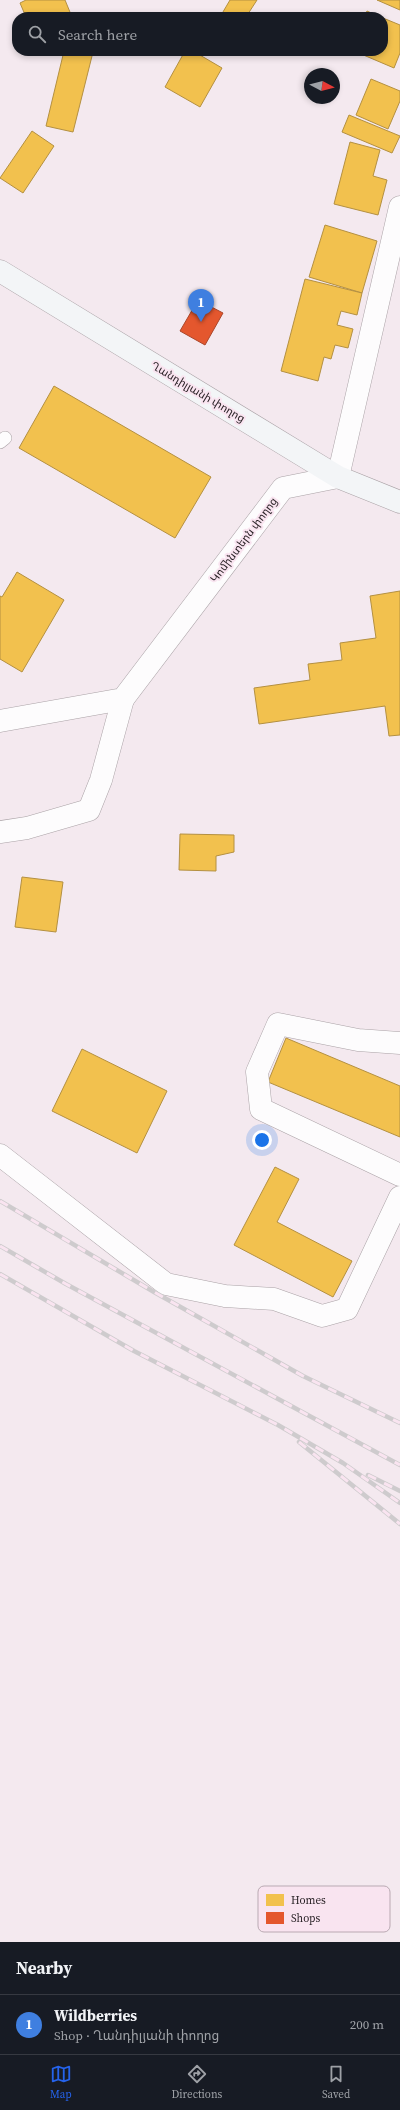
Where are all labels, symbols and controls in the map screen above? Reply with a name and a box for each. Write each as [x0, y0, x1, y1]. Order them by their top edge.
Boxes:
search box [12, 12, 388, 56]
icon: search [26, 23, 48, 45]
text: Search here [58, 24, 137, 45]
north arrow [304, 68, 340, 104]
pin: 1 [188, 289, 214, 322]
street label: Ղանդիլյանի փողոց [148, 358, 248, 426]
street label: Կոմինտերն փողոց [207, 494, 281, 586]
your location [252, 1130, 272, 1150]
legend [258, 1886, 390, 1932]
text: Homes [291, 1893, 326, 1908]
text: Shops [291, 1911, 320, 1926]
text: Nearby [16, 1956, 72, 1980]
text: Wildberries [54, 2005, 137, 2026]
text: 1 [25, 2016, 33, 2033]
text: 200 m [350, 2016, 384, 2033]
text: Shop · Ղանդիլյանի փողոց [54, 2027, 219, 2044]
tab: Map [50, 2063, 72, 2102]
tab: Directions [171, 2063, 222, 2102]
tab: Saved [322, 2063, 350, 2102]

